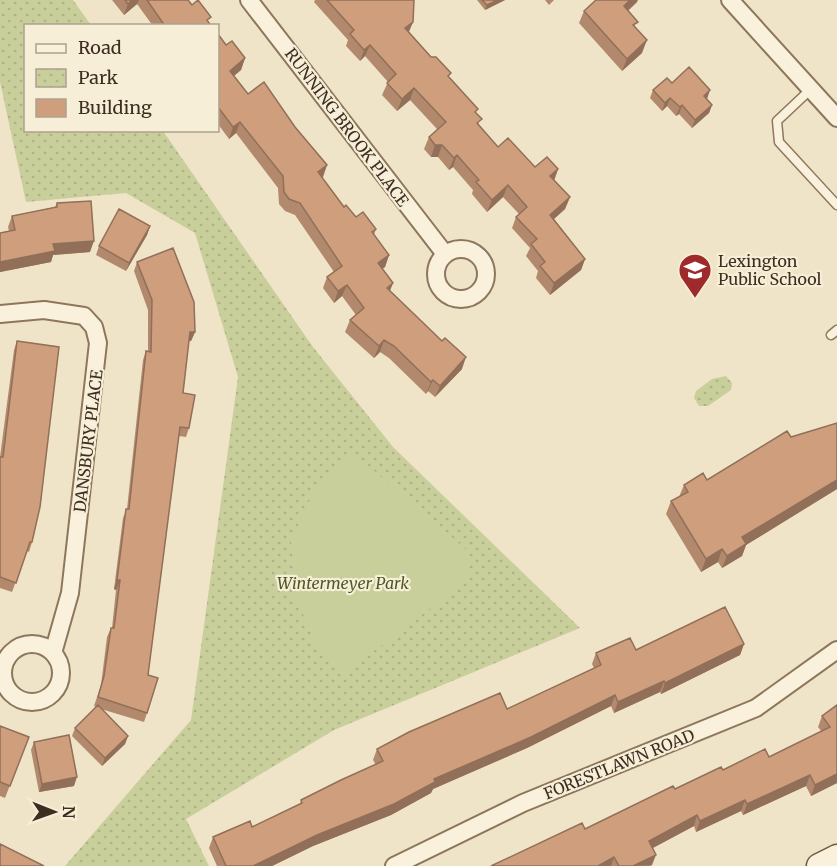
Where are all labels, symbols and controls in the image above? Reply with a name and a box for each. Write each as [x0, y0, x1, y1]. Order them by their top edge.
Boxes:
legend [24, 24, 219, 132]
text: Road [78, 36, 122, 59]
street label: RUNNING BROOK PLACE [281, 44, 414, 211]
text: Park [78, 66, 119, 89]
text: Building [78, 96, 152, 119]
place label: Lexington Public School [718, 251, 822, 289]
school or university icon: Lexington Public School [677, 252, 713, 299]
street label: DANSBURY PLACE [69, 368, 107, 514]
park label: Wintermeyer Park [277, 573, 409, 593]
street label: FORESTLAWN ROAD [541, 725, 697, 803]
north arrow [24, 782, 84, 842]
text: N [59, 806, 79, 819]

